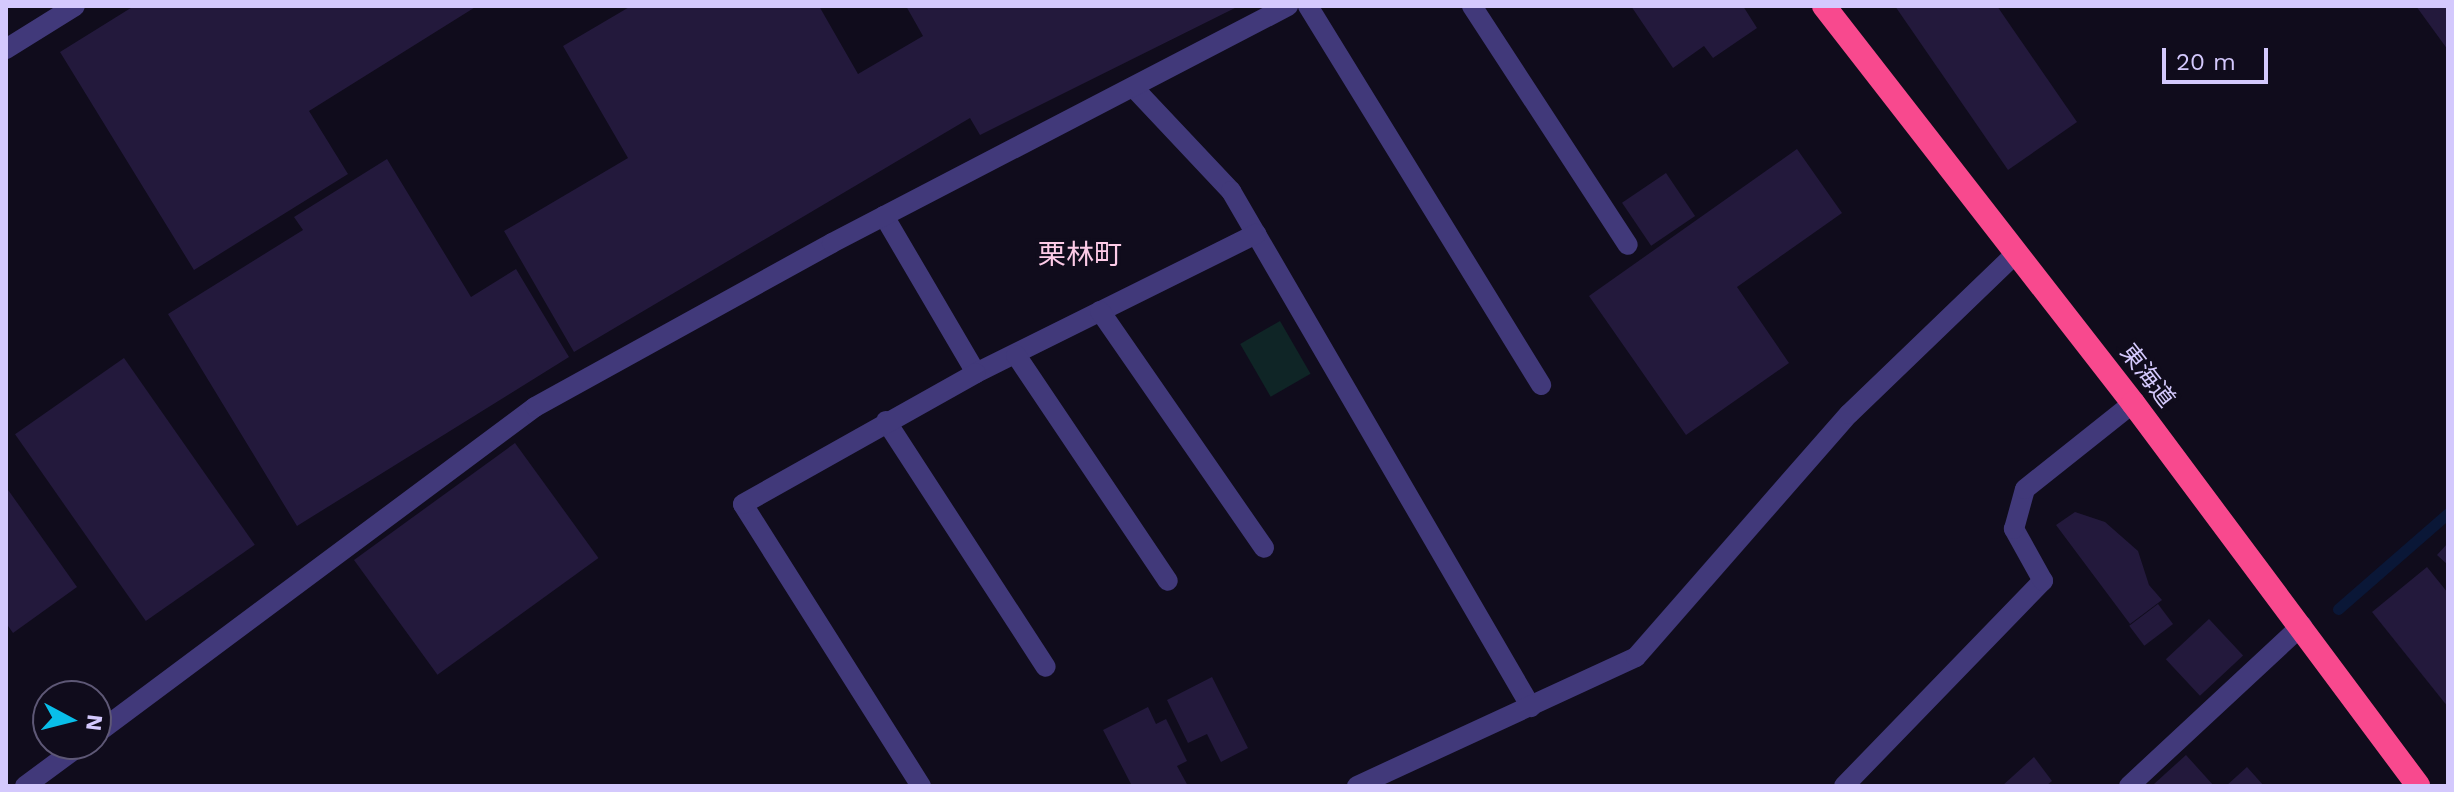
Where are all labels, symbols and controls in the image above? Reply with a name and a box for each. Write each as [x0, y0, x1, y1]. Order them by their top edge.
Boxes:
scale bar [2166, 32, 2272, 82]
text: 20 m [2176, 48, 2236, 76]
district label: 栗林町 [1038, 238, 1122, 272]
street label: 東海道 [2113, 339, 2181, 413]
north arrow [32, 680, 112, 760]
text: N [81, 713, 108, 732]

